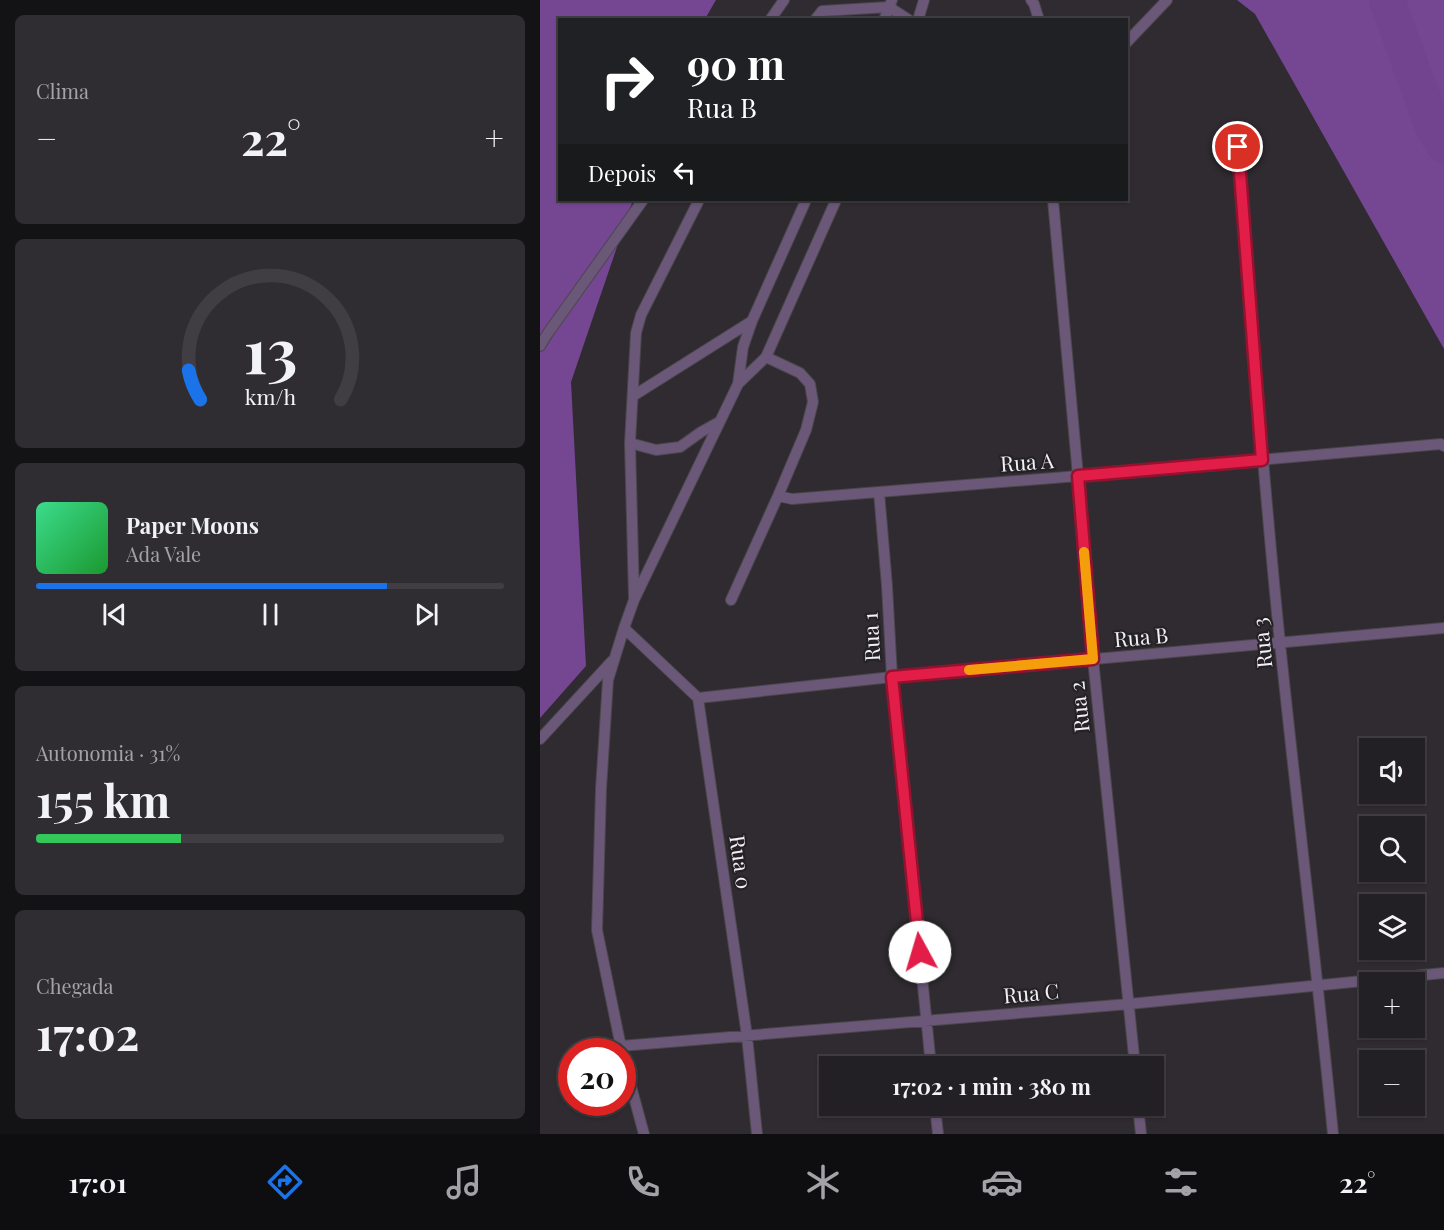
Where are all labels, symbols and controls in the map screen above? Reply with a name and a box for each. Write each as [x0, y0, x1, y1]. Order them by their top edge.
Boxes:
text: 90 m [687, 35, 785, 91]
icon: right [588, 42, 666, 120]
text: Clima [36, 77, 89, 104]
text: Rua B [687, 89, 757, 125]
text: 22° [241, 107, 301, 167]
text: − [36, 115, 57, 159]
text: + [485, 115, 504, 159]
pin [1212, 121, 1263, 172]
icon: arrive [1221, 130, 1254, 163]
icon: left [668, 156, 701, 189]
text: Depois [588, 158, 656, 188]
text: 13 [243, 306, 297, 390]
text: km/h [244, 383, 296, 411]
street label: Rua A [999, 445, 1056, 477]
text: Paper Moons [126, 510, 259, 540]
text: Ada Vale [126, 540, 201, 567]
icon: previous [98, 598, 131, 631]
icon: pause [254, 598, 287, 631]
icon: next [410, 598, 443, 631]
street label: Rua 1 [855, 612, 885, 662]
street label: Rua 3 [1244, 616, 1278, 670]
street label: Rua B [1113, 620, 1169, 652]
street label: Rua 2 [1061, 680, 1095, 734]
map controls [1359, 738, 1425, 1116]
button: sound [1359, 738, 1425, 804]
text: Autonomia · 31% [36, 739, 180, 766]
text: 155 km [36, 769, 170, 829]
button: search [1359, 816, 1425, 882]
street label: Rua 0 [724, 833, 760, 891]
button: layers [1359, 894, 1425, 960]
position arrow [888, 920, 952, 984]
text: Chegada [36, 972, 114, 999]
button: + [1359, 972, 1425, 1038]
street label: Rua C [1002, 976, 1060, 1008]
text: 17:02 [36, 1002, 139, 1062]
speed limit sign: 20 [558, 1038, 636, 1116]
button: − [1359, 1050, 1425, 1116]
text: 17:02 · 1 min · 380 m [892, 1071, 1091, 1101]
icon: directions [264, 1161, 306, 1203]
icon: music [443, 1161, 485, 1203]
icon: phone [622, 1161, 664, 1203]
icon: climate [802, 1161, 844, 1203]
icon: car [981, 1161, 1023, 1203]
icon: filters [1160, 1161, 1202, 1203]
text: 17:01 [69, 1164, 127, 1200]
text: 22° [1339, 1164, 1375, 1200]

